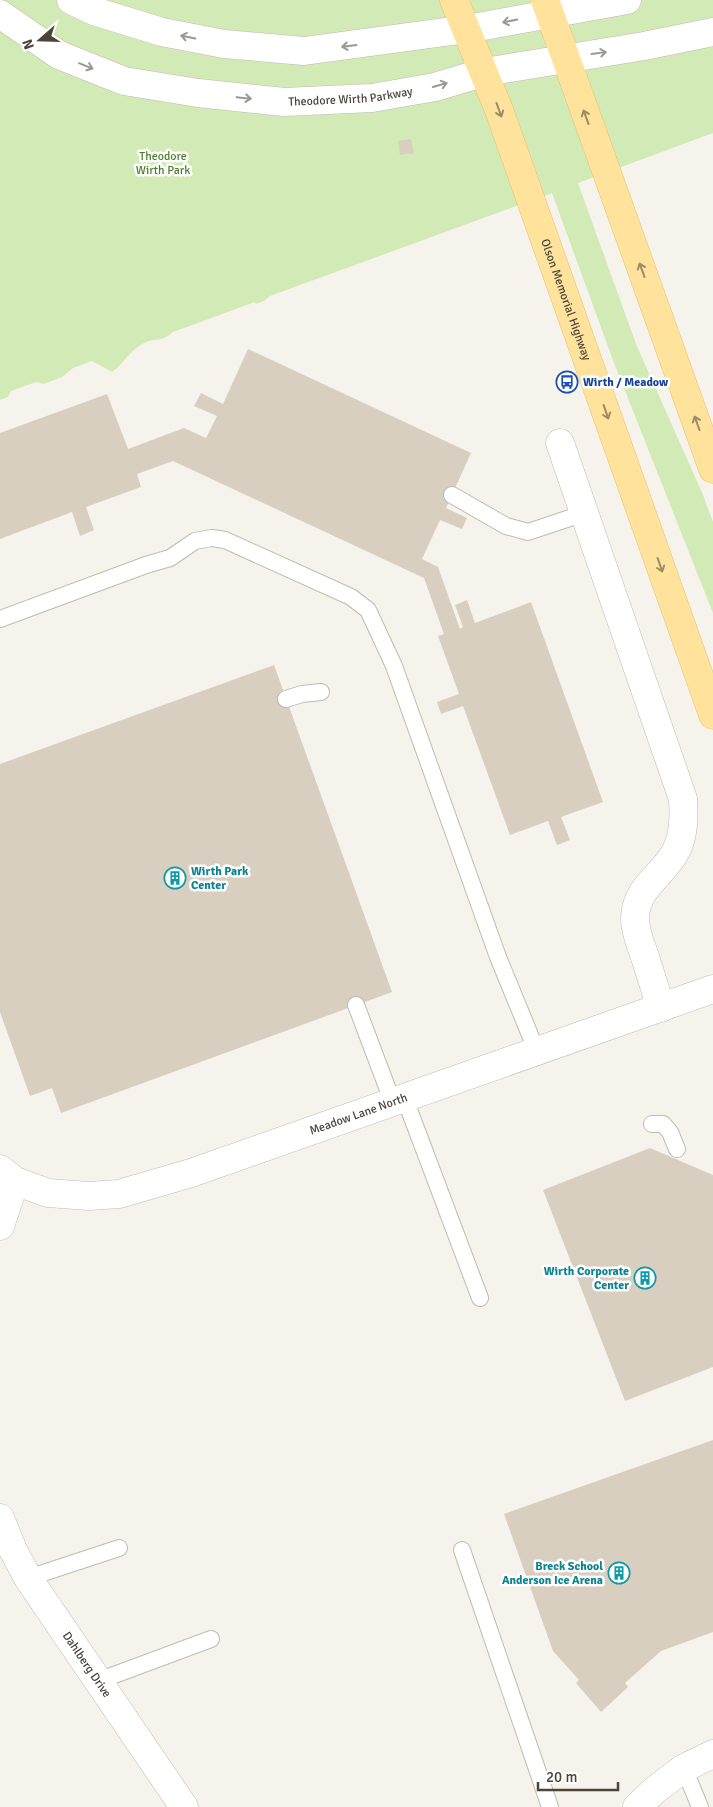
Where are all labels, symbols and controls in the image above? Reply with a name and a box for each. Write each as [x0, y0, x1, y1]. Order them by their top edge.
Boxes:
north arrow [15, 15, 65, 65]
one-way arrow [502, 17, 518, 26]
one-way arrow [180, 32, 196, 41]
text: N [19, 37, 38, 52]
one-way arrow [342, 41, 358, 51]
one-way arrow [591, 48, 607, 58]
one-way arrow [78, 61, 93, 71]
one-way arrow [432, 80, 448, 90]
street label: Theodore Wirth Parkway [288, 83, 414, 109]
one-way arrow [236, 93, 252, 103]
one-way arrow [495, 102, 504, 117]
one-way arrow [581, 110, 590, 125]
park label: Theodore Wirth Park [136, 149, 190, 178]
street label: Olson Memorial Highway [538, 237, 595, 363]
one-way arrow [636, 262, 646, 278]
bus stop icon: Wirth / Meadow [555, 370, 579, 394]
place label: Wirth / Meadow [583, 375, 669, 390]
one-way arrow [602, 403, 611, 419]
one-way arrow [691, 415, 701, 431]
one-way arrow [656, 557, 665, 572]
place label: Wirth Park Center [191, 864, 249, 893]
building icon: Wirth Park Center [163, 866, 187, 890]
street label: Meadow Lane North [307, 1090, 409, 1138]
place label: Wirth Corporate Center [544, 1264, 629, 1293]
building icon: Wirth Corporate Center [633, 1266, 657, 1290]
place label: Breck School Anderson Ice Arena [502, 1559, 603, 1588]
building icon: Breck School Anderson Ice Arena [607, 1561, 631, 1585]
street label: Dahlberg Drive [59, 1629, 115, 1700]
scale bar [538, 1760, 618, 1792]
text: 20 m [546, 1768, 577, 1786]

